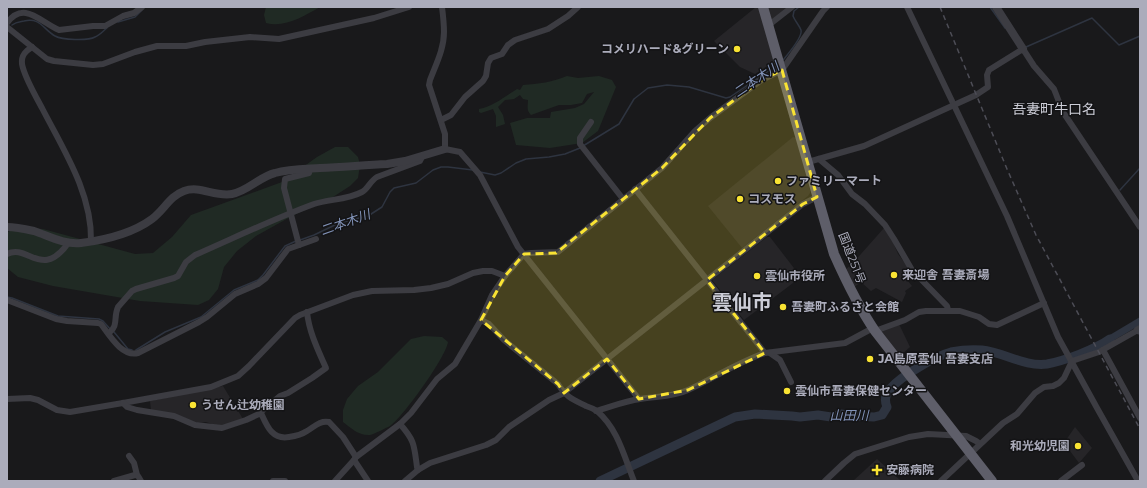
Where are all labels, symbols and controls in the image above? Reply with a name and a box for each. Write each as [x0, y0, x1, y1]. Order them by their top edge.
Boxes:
place label: コメリハード&グリーン [601, 41, 729, 56]
marker: コメリハード&グリーン [732, 44, 742, 54]
water label: 二本木川 [730, 57, 784, 100]
district label: 吾妻町牛口名 [1012, 100, 1096, 118]
place label: ファミリーマート [786, 173, 882, 188]
marker: ファミリーマート [773, 176, 783, 186]
place label: コスモス [748, 191, 796, 206]
marker: コスモス [735, 194, 745, 204]
water label: 二本木川 [318, 205, 374, 238]
street label: 国道251号 [836, 230, 869, 286]
place label: 来迎舎 吾妻斎場 [902, 267, 989, 282]
place label: 雲仙市役所 [765, 268, 825, 283]
marker: 来迎舎 吾妻斎場 [889, 270, 899, 280]
marker: 雲仙市役所 [752, 271, 762, 281]
district label: 雲仙市 [712, 290, 772, 314]
place label: 吾妻町ふるさと会館 [791, 299, 899, 314]
marker: 吾妻町ふるさと会館 [778, 302, 788, 312]
place label: JA島原雲仙 吾妻支店 [877, 351, 993, 366]
marker: JA島原雲仙 吾妻支店 [865, 354, 875, 364]
place label: 雲仙市吾妻保健センター [795, 383, 927, 398]
marker: 雲仙市吾妻保健センター [782, 386, 792, 396]
place label: うせん辻幼稚園 [201, 397, 285, 412]
marker: うせん辻幼稚園 [188, 400, 198, 410]
water label: 山田川 [829, 407, 870, 423]
place label: 和光幼児園 [1010, 438, 1070, 453]
marker: 和光幼児園 [1073, 441, 1083, 451]
place label: 安藤病院 [886, 462, 934, 477]
marker: 安藤病院 [871, 464, 883, 476]

